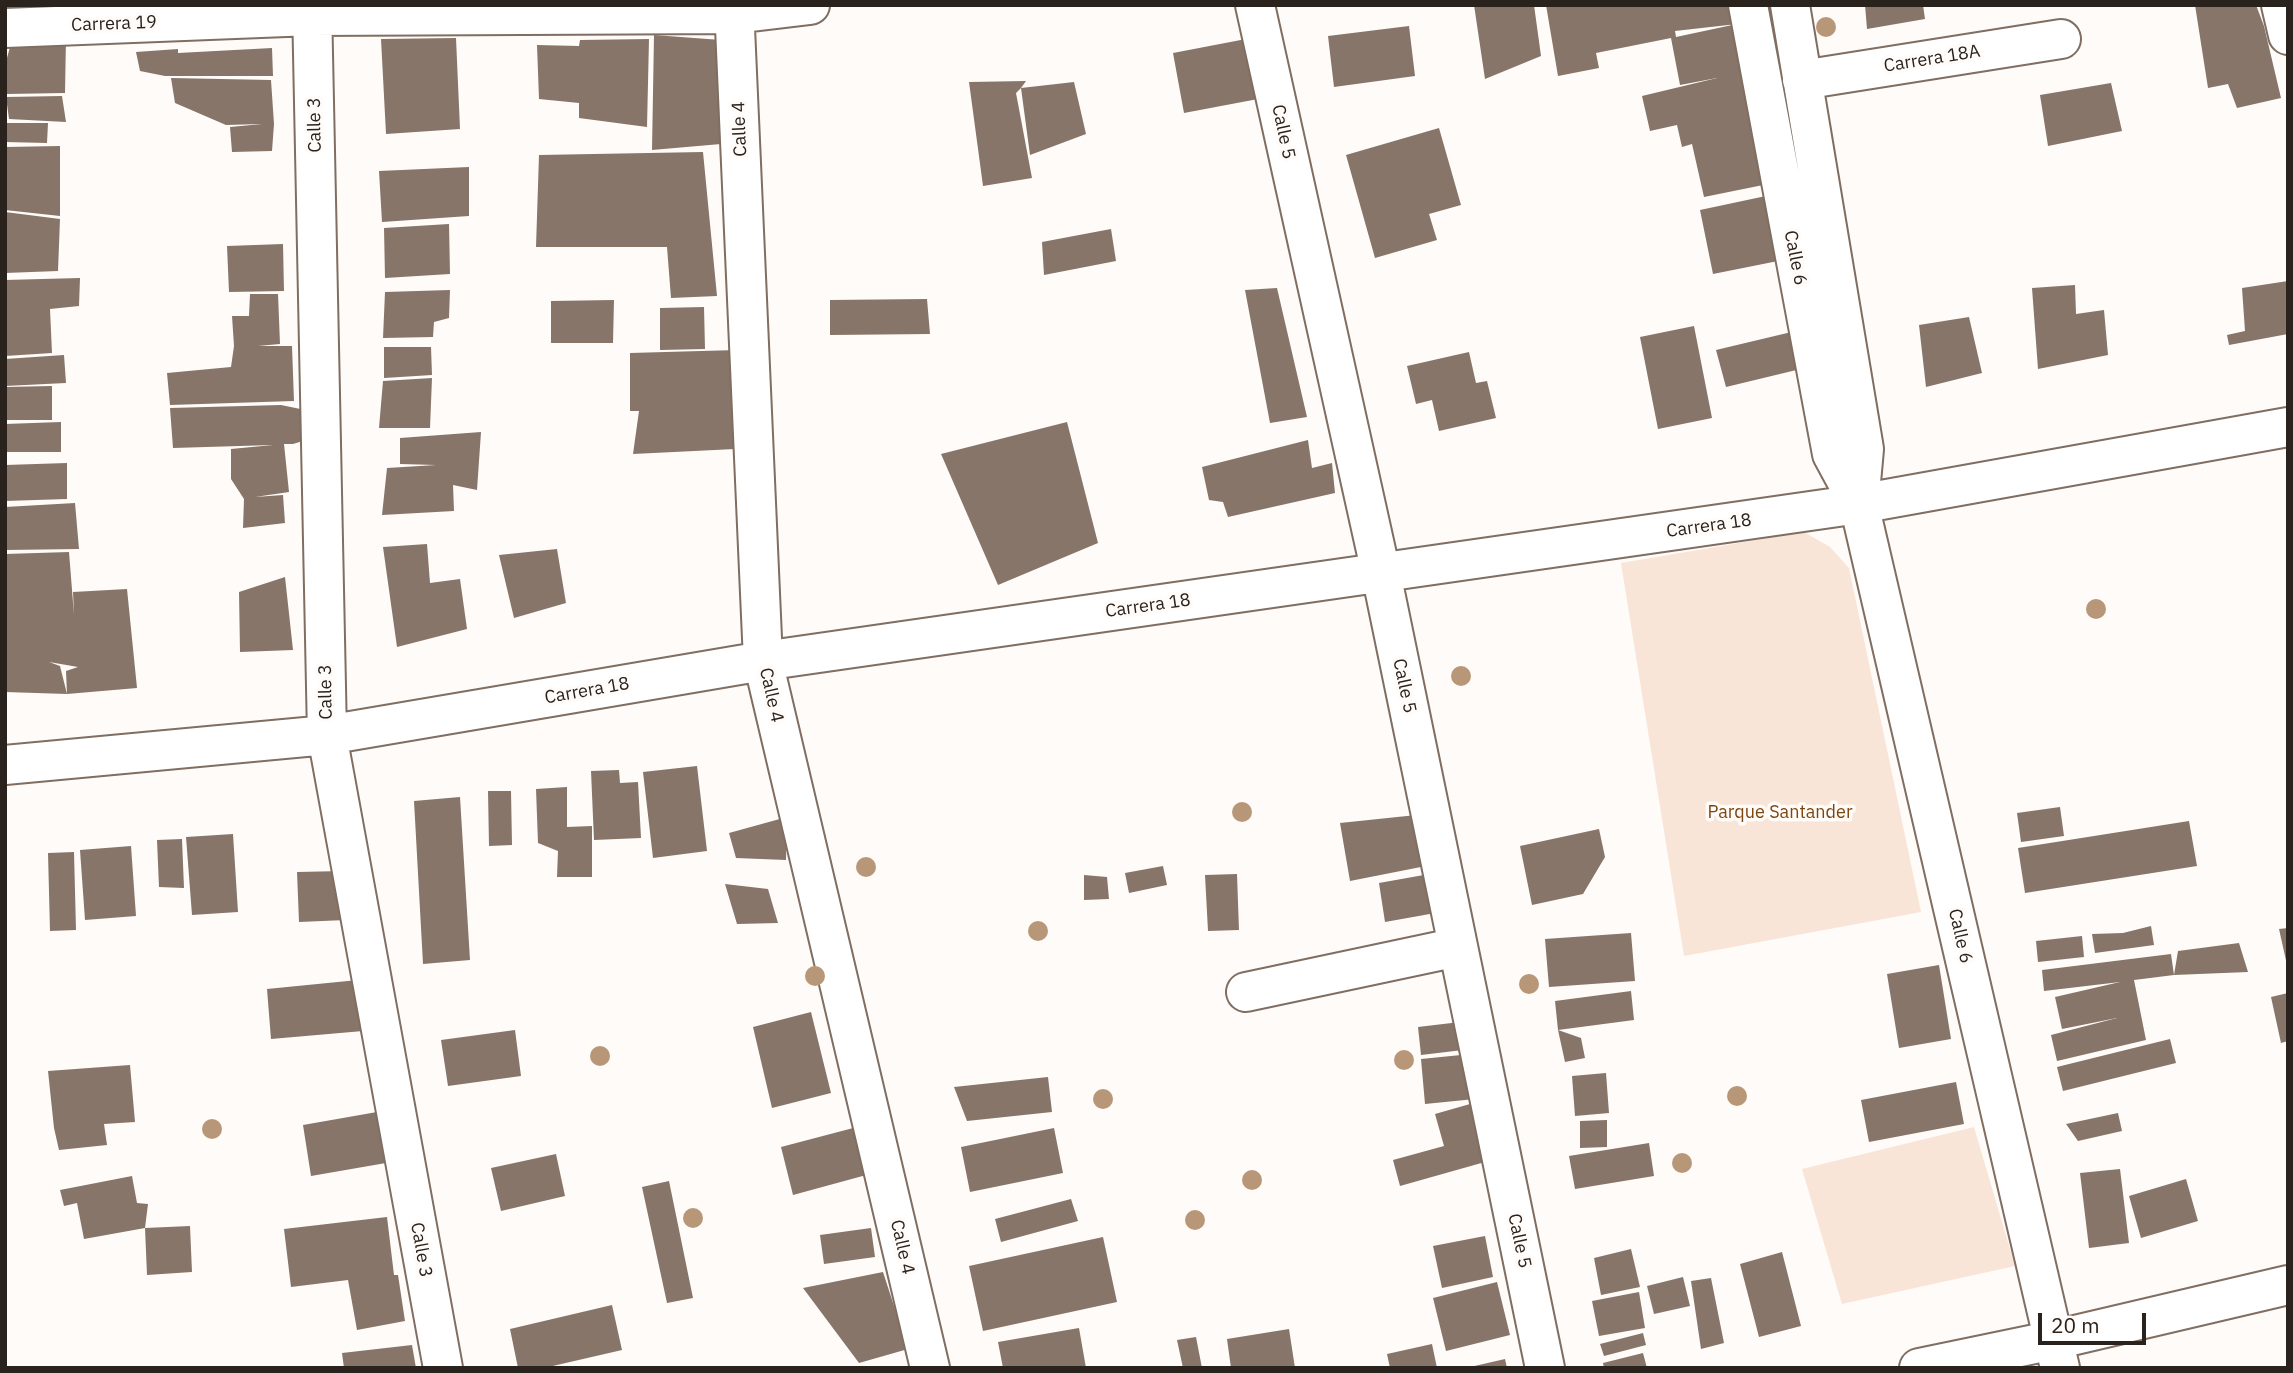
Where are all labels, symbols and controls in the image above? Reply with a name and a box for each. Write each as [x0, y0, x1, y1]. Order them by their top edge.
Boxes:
street label: Carrera 19 [71, 12, 157, 36]
street label: Carrera 18A [1882, 41, 1982, 77]
street label: Calle 3 [304, 97, 326, 153]
street label: Calle 4 [728, 101, 752, 157]
street label: Calle 5 [1267, 103, 1299, 161]
street label: Calle 6 [1779, 229, 1811, 287]
street label: Carrera 18 [1665, 509, 1753, 543]
street label: Carrera 18 [1104, 589, 1192, 623]
street label: Calle 5 [1388, 657, 1420, 715]
street label: Calle 3 [315, 664, 337, 720]
street label: Calle 4 [754, 666, 788, 724]
street label: Carrera 18 [543, 673, 631, 709]
park label: Parque Santander [1707, 802, 1853, 824]
street label: Calle 6 [1943, 907, 1977, 965]
street label: Calle 5 [1503, 1212, 1535, 1270]
street label: Calle 4 [885, 1218, 919, 1276]
street label: Calle 3 [406, 1221, 436, 1279]
scale bar [2041, 1300, 2150, 1344]
text: 20 m [2051, 1311, 2100, 1339]

